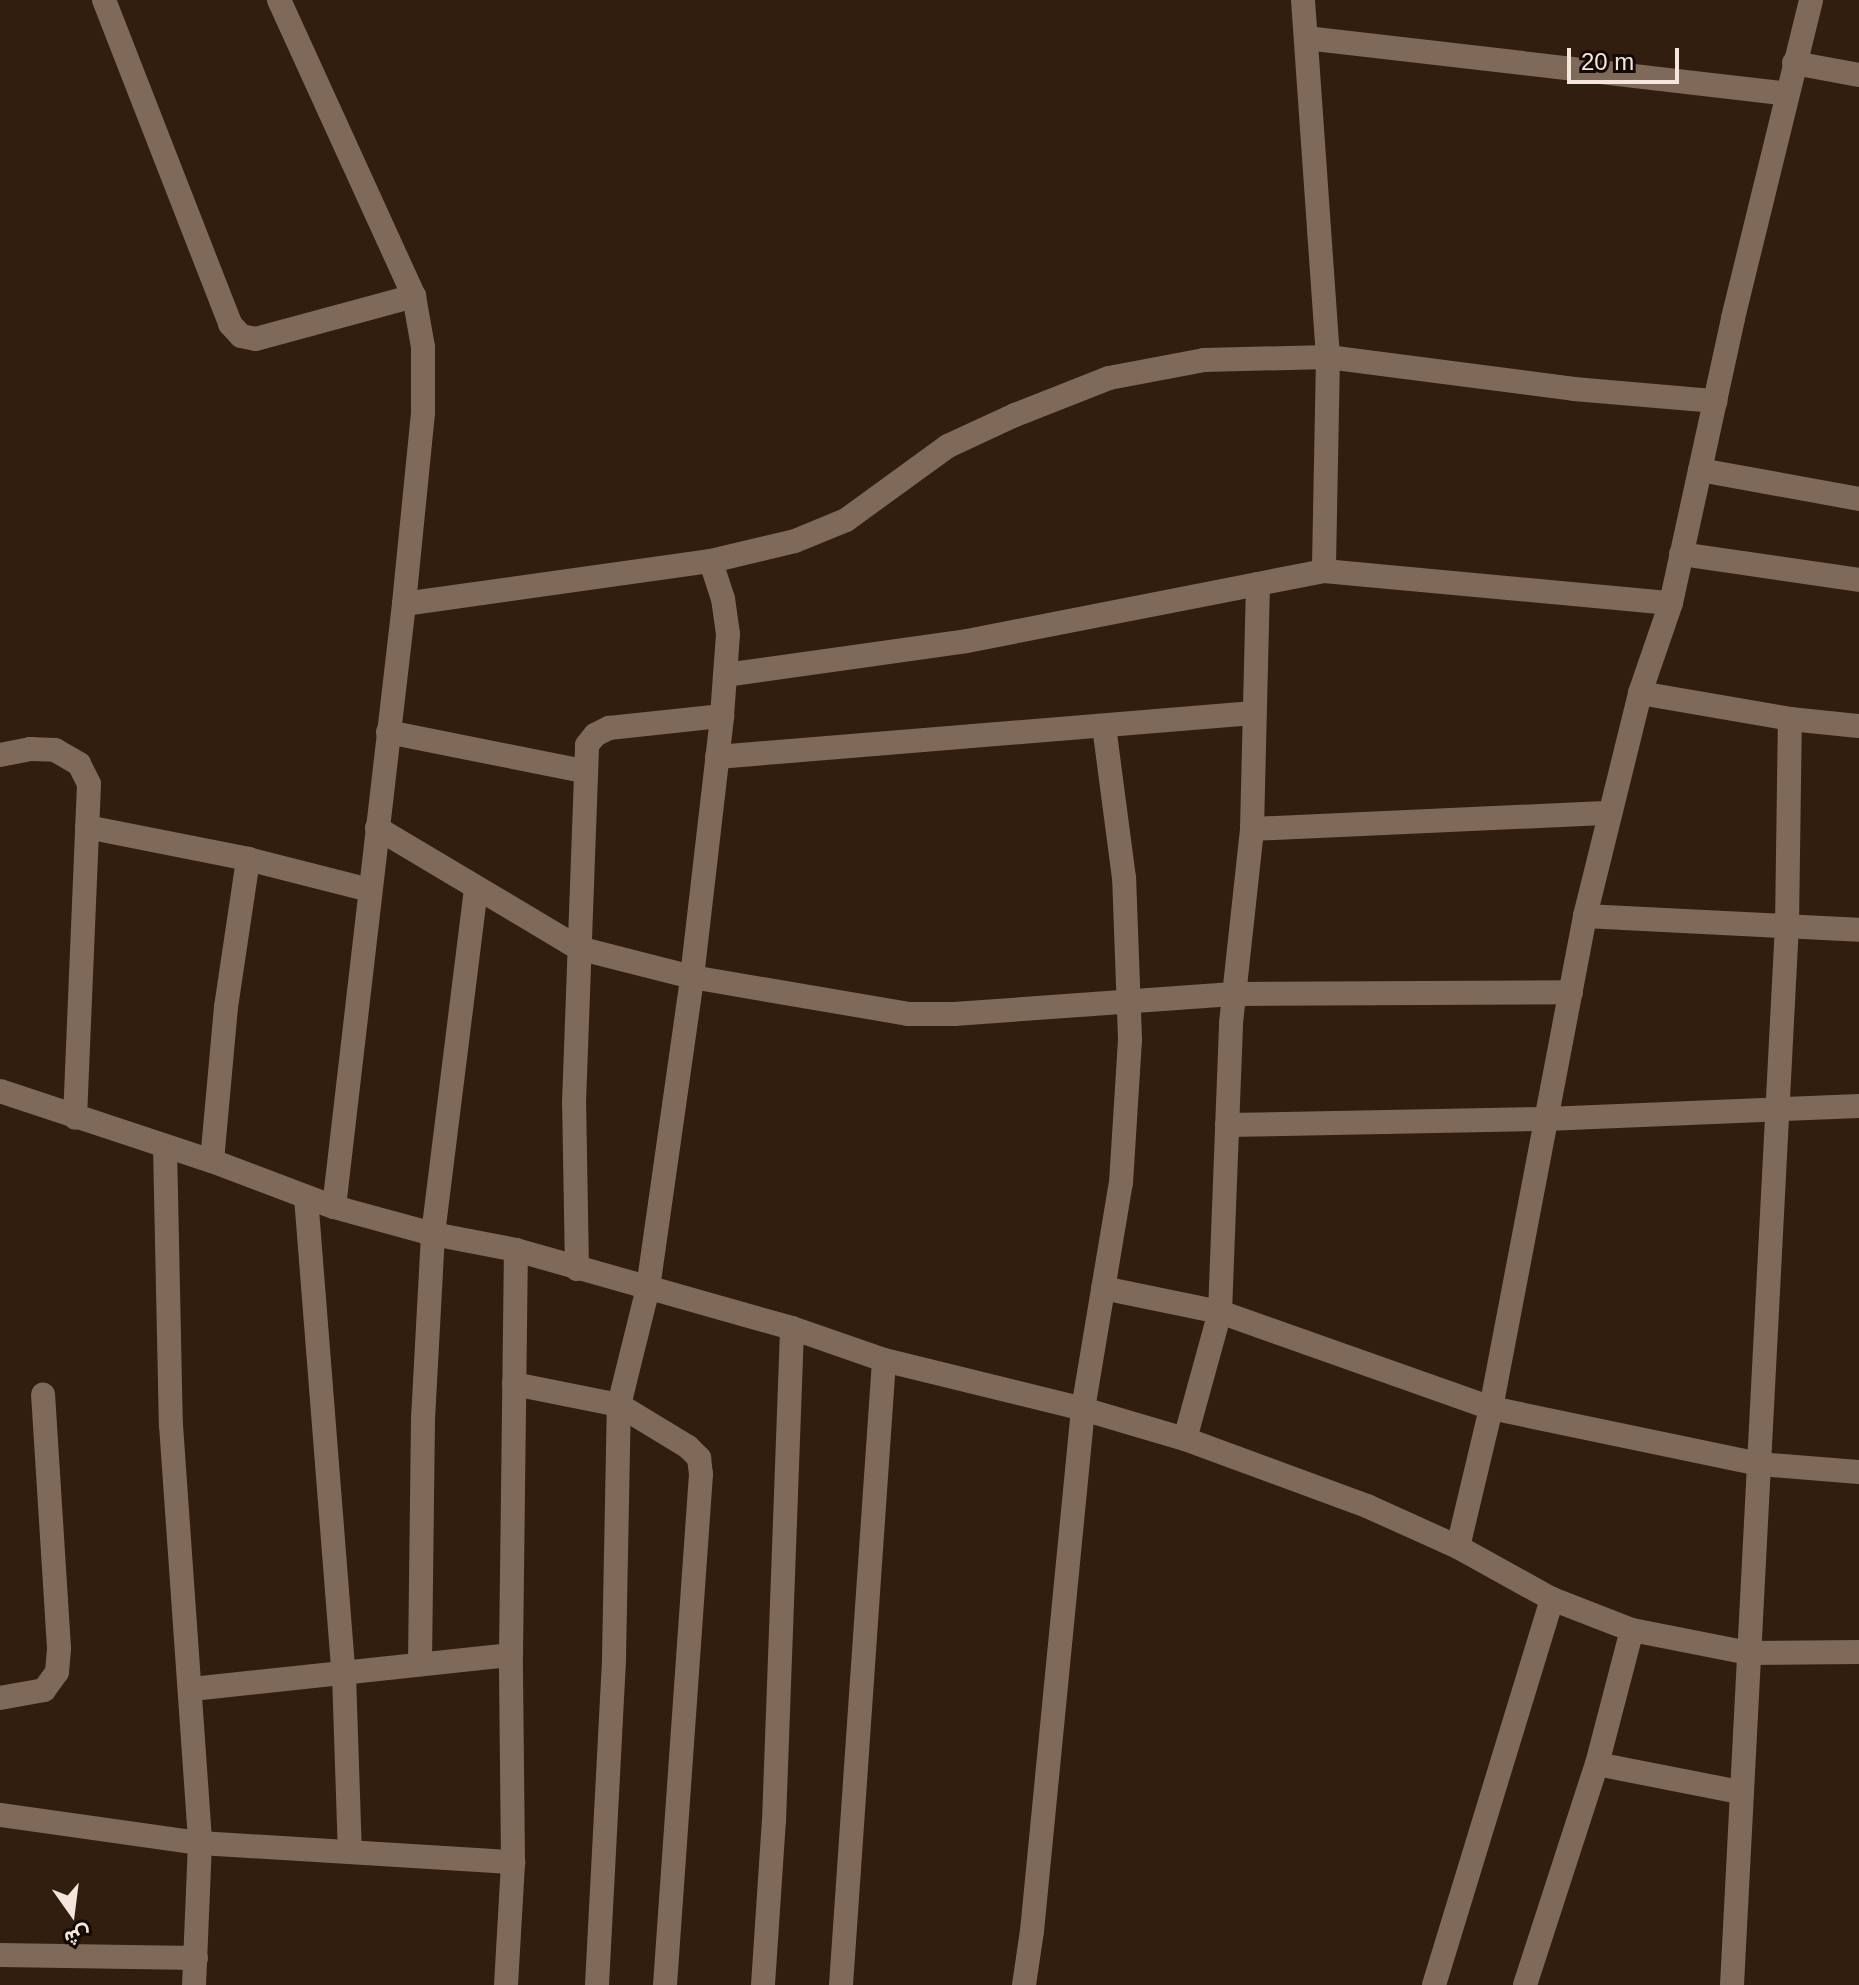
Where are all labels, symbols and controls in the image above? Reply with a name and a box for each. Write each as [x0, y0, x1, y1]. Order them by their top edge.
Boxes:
scale bar [1571, 32, 1683, 82]
text: 20 m [1581, 48, 1634, 75]
north arrow [32, 1873, 112, 1953]
text: ش [62, 1921, 94, 1952]

